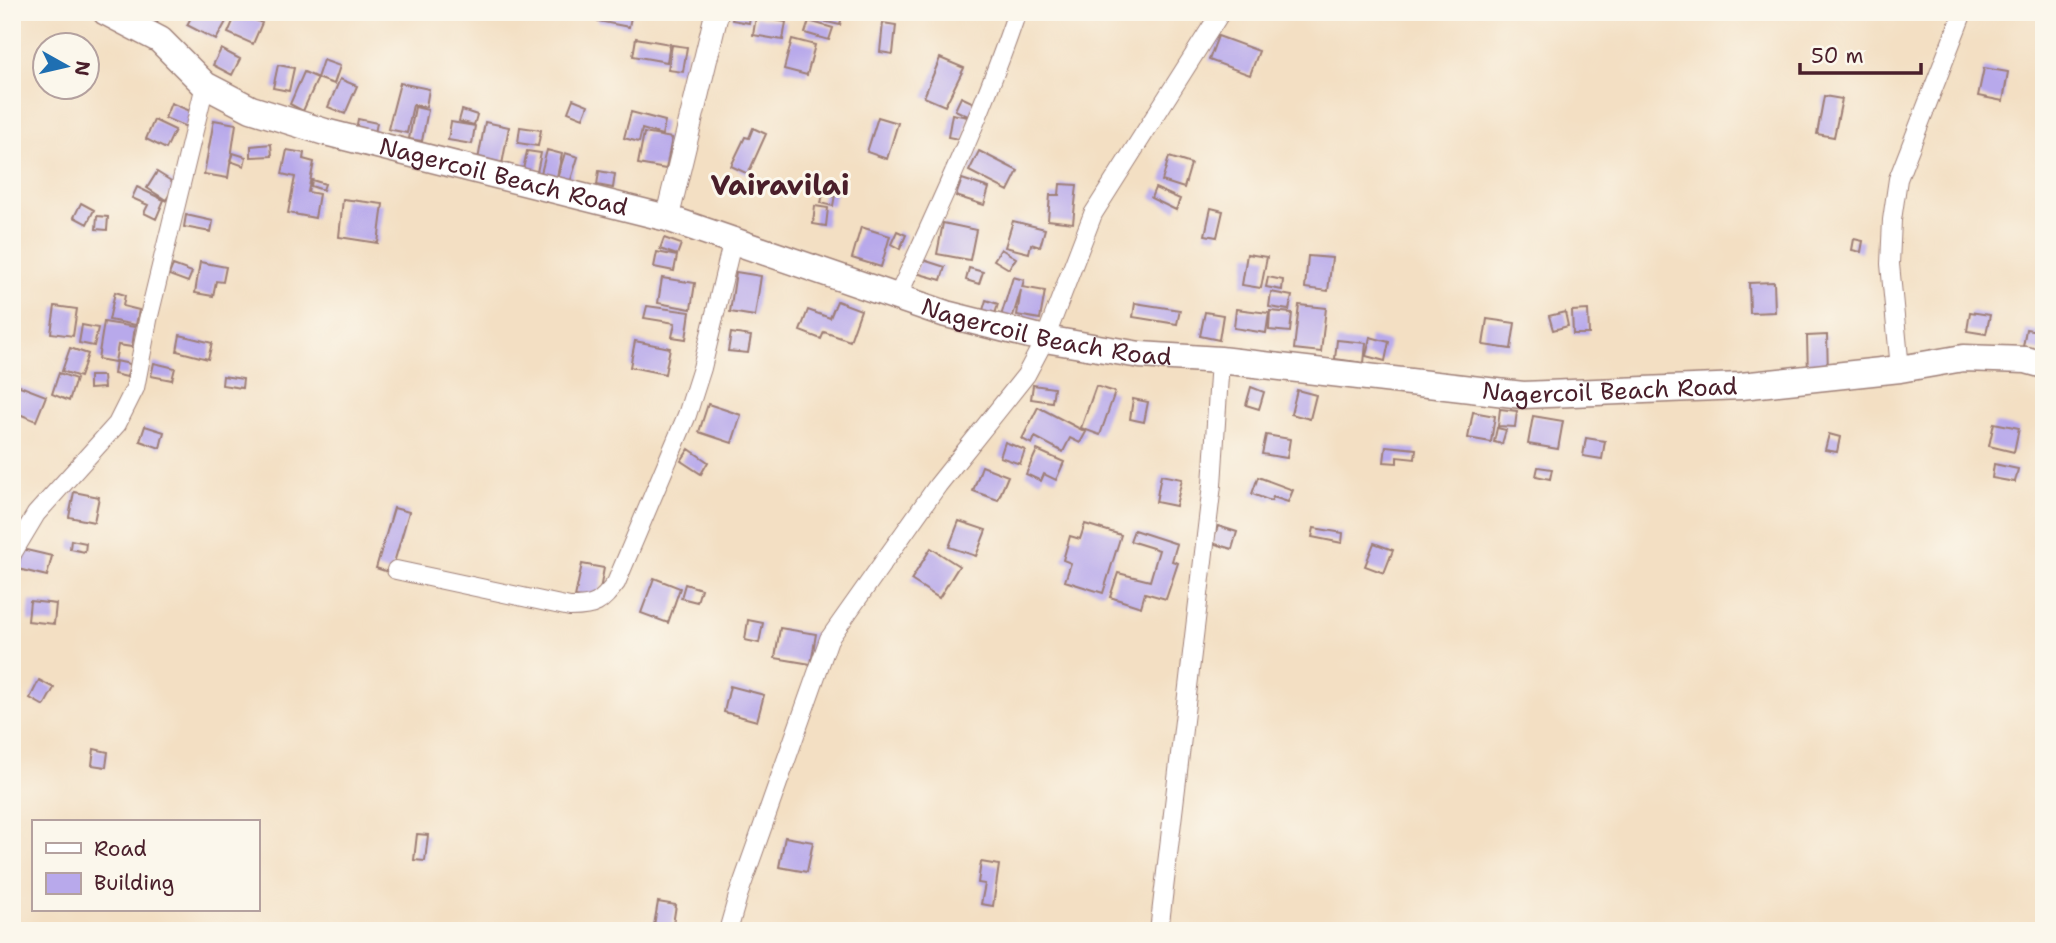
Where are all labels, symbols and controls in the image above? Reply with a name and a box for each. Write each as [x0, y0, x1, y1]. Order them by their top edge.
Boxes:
north arrow [32, 32, 102, 102]
scale bar [1800, 32, 1921, 76]
text: 50 m [1811, 42, 1864, 70]
text: N [69, 59, 96, 77]
street label: Nagercoil Beach Road [376, 130, 631, 224]
district label: Vairavilai [710, 166, 850, 204]
street label: Nagercoil Beach Road [917, 291, 1173, 373]
street label: Nagercoil Beach Road [1480, 370, 1738, 412]
legend [32, 820, 259, 912]
text: Road [94, 835, 147, 863]
text: Building [94, 869, 174, 897]

